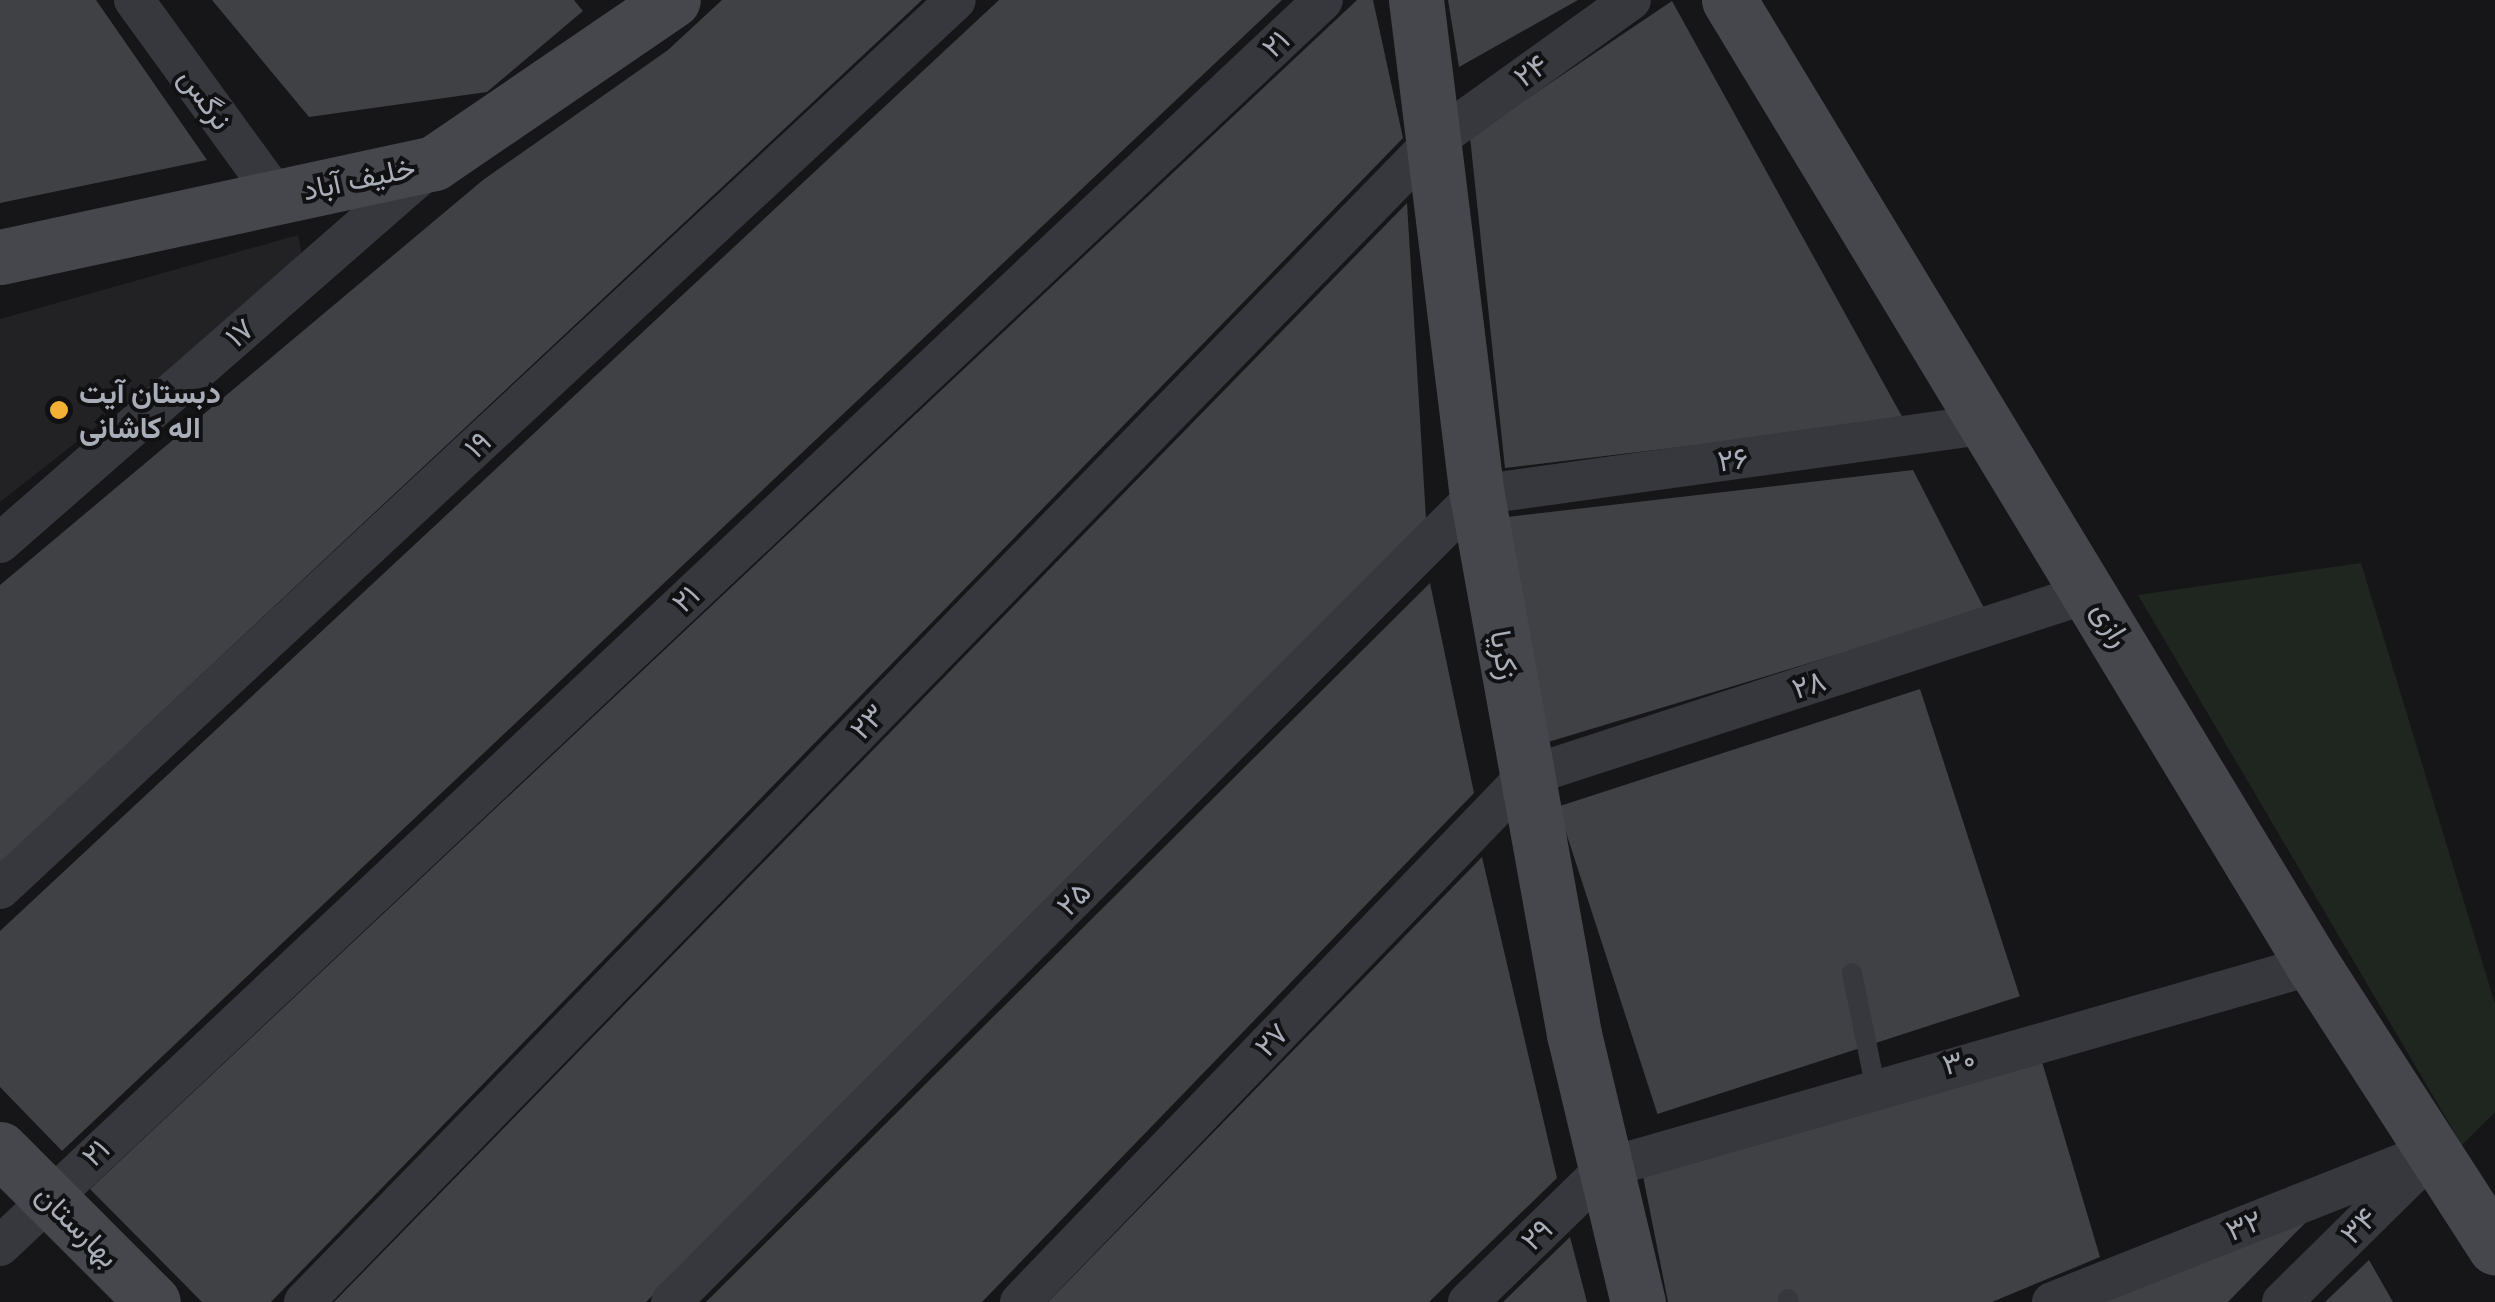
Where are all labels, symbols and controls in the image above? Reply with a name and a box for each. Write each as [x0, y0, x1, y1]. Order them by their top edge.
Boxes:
street label: ۲۱ [1255, 23, 1297, 65]
street label: ۲۴ [1507, 47, 1555, 95]
street label: نرگس [171, 61, 239, 137]
street label: خلیف آباد [299, 149, 419, 209]
street label: ۱۷ [218, 311, 262, 355]
place label: دبستان آیت اله کاشانی [79, 375, 221, 446]
marker: دبستان آیت اله کاشانی [48, 399, 70, 421]
street label: ۱۹ [457, 424, 499, 466]
street label: ۲۶ [1715, 440, 1751, 480]
street label: ۲۱ [665, 578, 707, 620]
street label: رازی [2084, 595, 2138, 653]
street label: زکریا [1482, 627, 1526, 683]
street label: ۲۸ [1788, 663, 1830, 707]
street label: ۲۳ [843, 697, 893, 747]
street label: ۲۵ [1049, 874, 1099, 924]
street label: ۲۷ [1247, 1015, 1297, 1065]
street label: ۳۰ [1939, 1040, 1979, 1084]
street label: ۲۱ [75, 1132, 117, 1174]
street label: بهارستان [28, 1177, 126, 1275]
street label: ۳۴ [2333, 1200, 2385, 1252]
street label: ۳۲ [2221, 1203, 2267, 1249]
street label: ۲۹ [1514, 1212, 1560, 1258]

